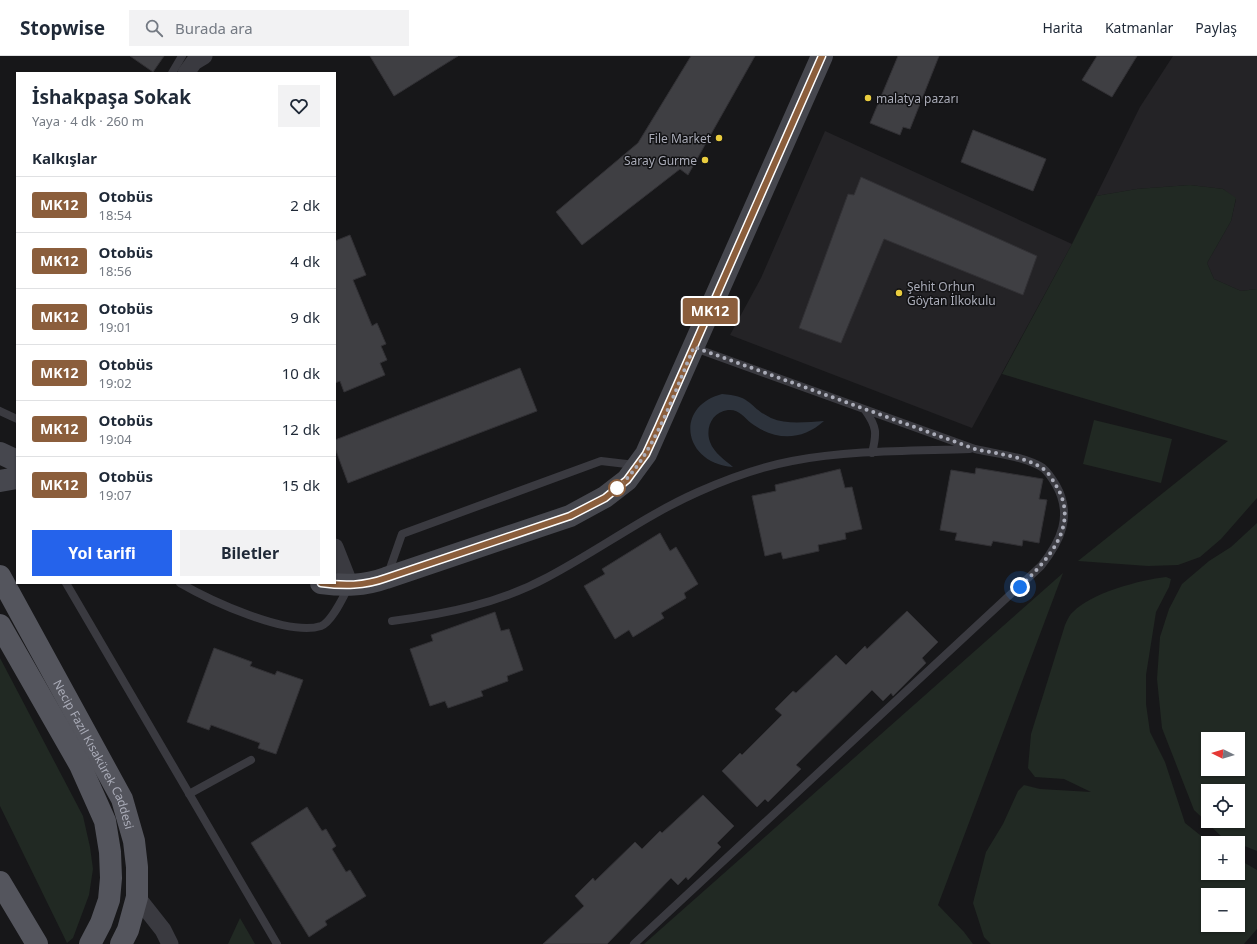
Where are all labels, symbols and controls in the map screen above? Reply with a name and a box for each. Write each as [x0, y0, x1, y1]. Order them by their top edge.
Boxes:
search box [129, 10, 409, 46]
text: Stopwise [20, 15, 105, 41]
icon: search [143, 17, 165, 39]
text: Burada ara [175, 18, 253, 38]
text: Harita [1042, 18, 1083, 37]
text: Katmanlar [1105, 18, 1173, 37]
text: Paylaş [1195, 18, 1237, 37]
text: İshakpaşa Sokak [32, 84, 191, 110]
button: heart [278, 85, 320, 127]
place label: malatya pazarı [876, 90, 959, 107]
marker: malatya pazarı [863, 93, 873, 103]
text: Yaya · 4 dk · 260 m [32, 112, 144, 130]
place label: File Market [649, 130, 712, 147]
marker: File Market [714, 133, 724, 143]
text: Kalkışlar [32, 148, 97, 168]
place label: Saray Gurme [624, 152, 697, 169]
marker: Saray Gurme [700, 155, 710, 165]
text: Otobüs [99, 186, 153, 206]
text: MK12 [40, 195, 79, 214]
text: 2 dk [290, 195, 320, 215]
text: 18:54 [99, 206, 132, 224]
text: Otobüs [99, 242, 153, 262]
text: MK12 [40, 251, 79, 270]
text: 4 dk [290, 251, 320, 271]
text: 18:56 [99, 262, 132, 280]
place label: Şehit Orhun Göytan İlkokulu [907, 278, 996, 309]
marker: Şehit Orhun Göytan İlkokulu [894, 288, 904, 298]
text: Otobüs [99, 298, 153, 318]
line badge: MK12 [682, 298, 738, 324]
text: MK12 [691, 301, 729, 320]
text: MK12 [40, 307, 79, 326]
text: 9 dk [290, 307, 320, 327]
text: 19:01 [99, 318, 132, 336]
text: Otobüs [99, 354, 153, 374]
text: MK12 [40, 363, 79, 382]
text: 10 dk [282, 363, 320, 383]
text: 19:02 [99, 374, 132, 392]
text: Otobüs [99, 410, 153, 430]
text: MK12 [40, 419, 79, 438]
text: 12 dk [282, 419, 320, 439]
text: 19:04 [99, 430, 132, 448]
text: Otobüs [99, 466, 153, 486]
text: MK12 [40, 475, 79, 494]
text: 15 dk [282, 475, 320, 495]
unlabelled marker [608, 479, 626, 497]
text: 19:07 [99, 486, 132, 504]
button: Yol tarifi [32, 530, 172, 576]
button: Biletler [180, 530, 320, 576]
your location [1010, 577, 1030, 597]
street label: Necip Fazıl Kısakürek Caddesi [50, 676, 139, 831]
north arrow [1201, 732, 1245, 776]
map controls [1201, 732, 1245, 932]
button: locate [1201, 784, 1245, 828]
button: + [1201, 836, 1245, 880]
button: − [1201, 888, 1245, 932]

